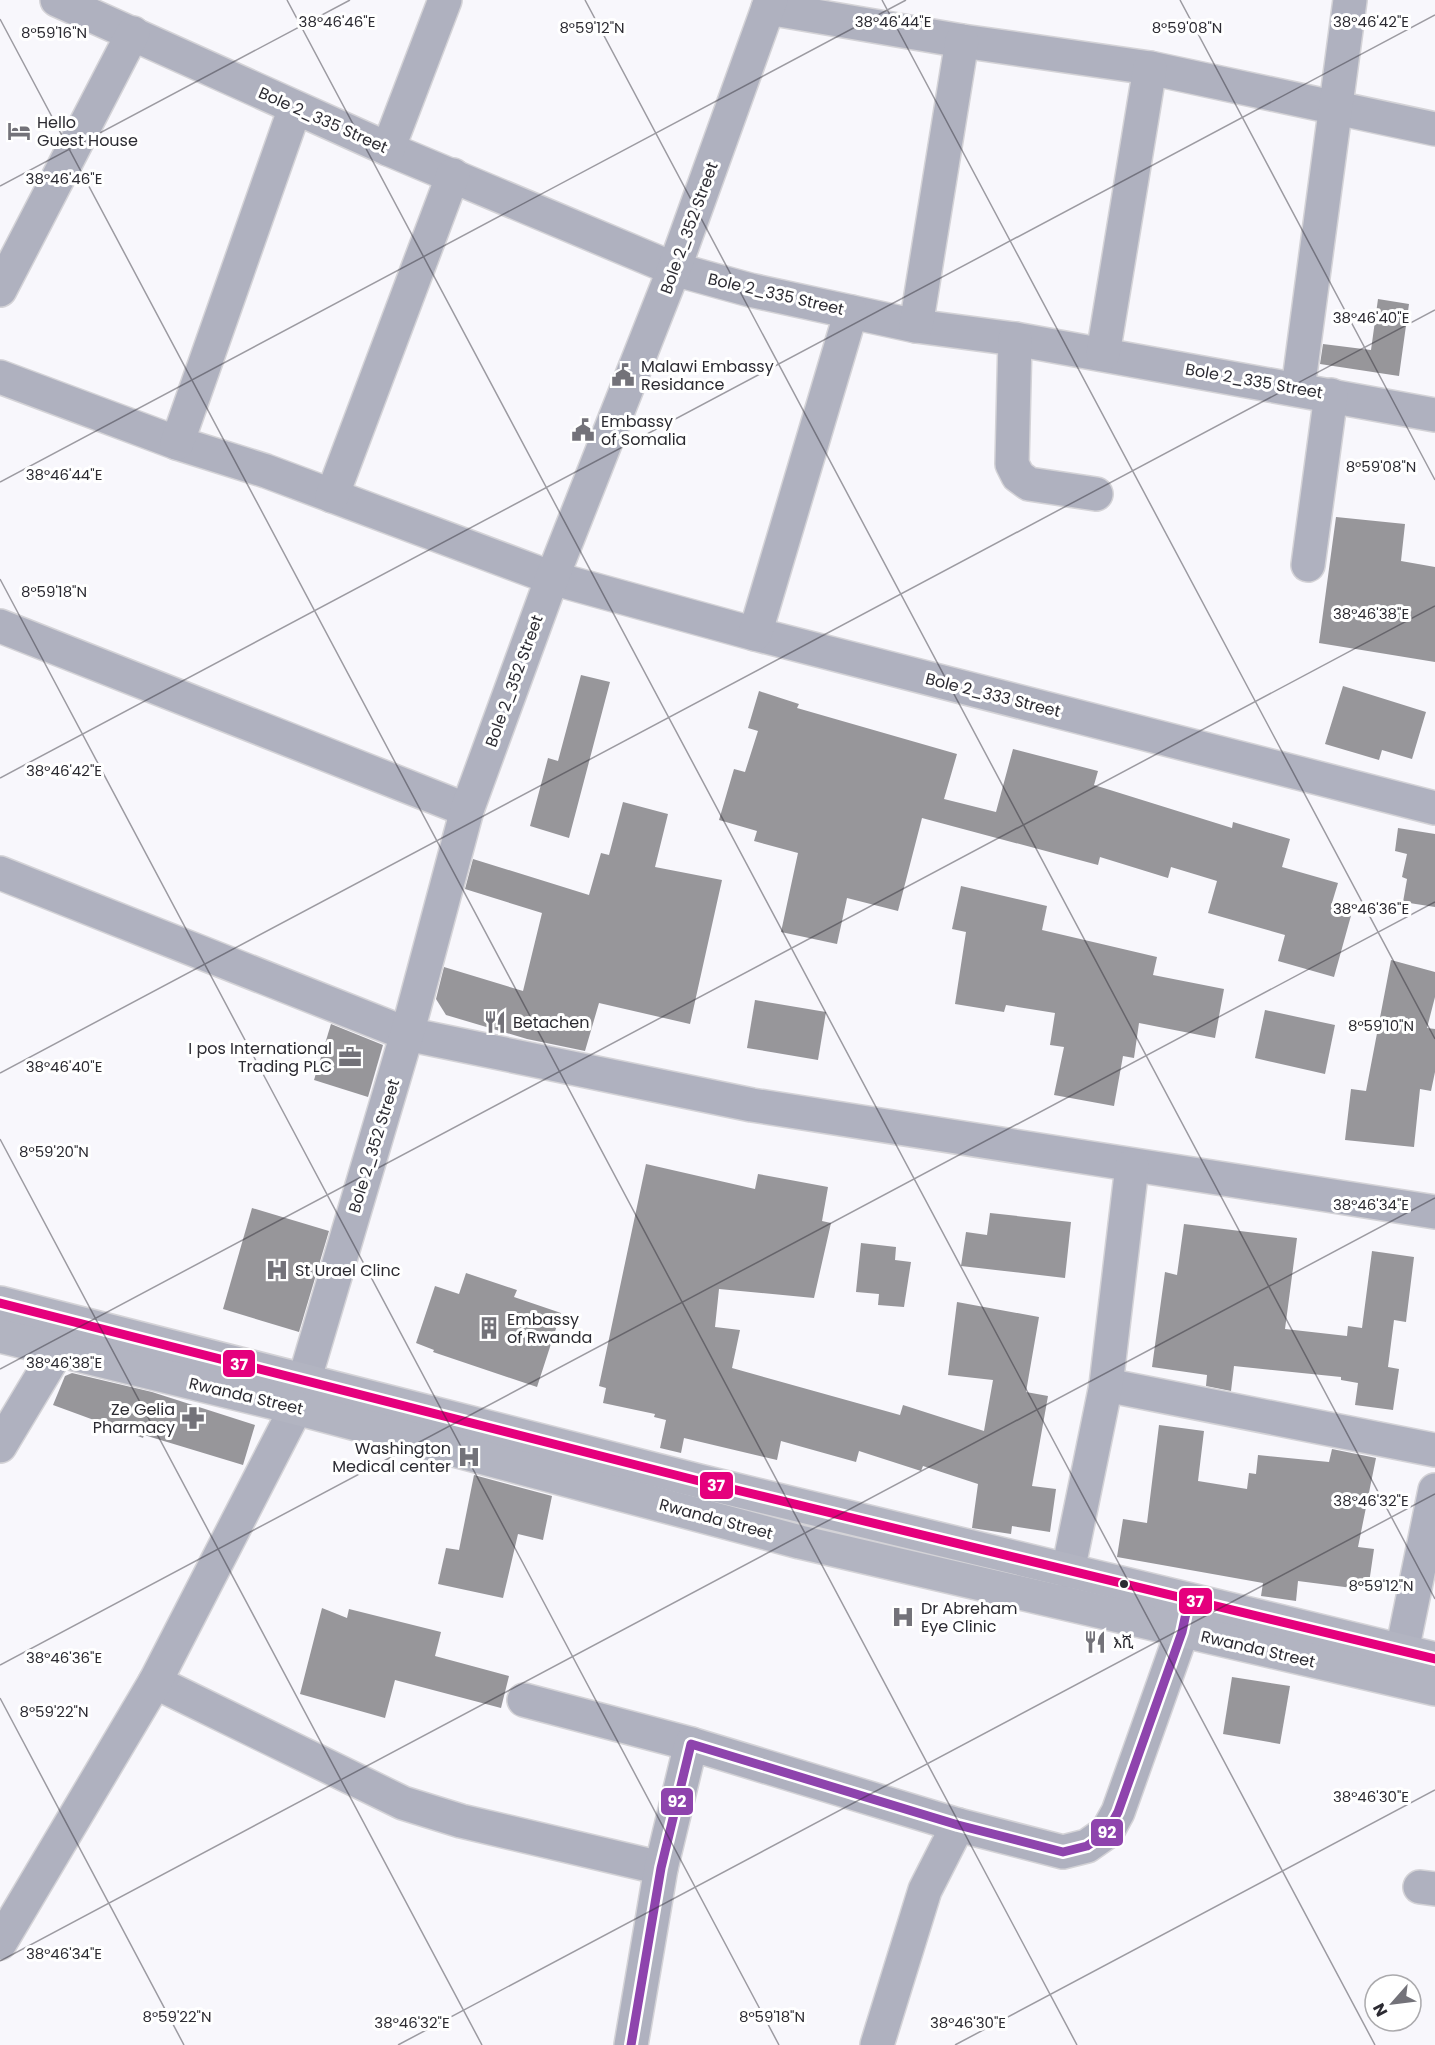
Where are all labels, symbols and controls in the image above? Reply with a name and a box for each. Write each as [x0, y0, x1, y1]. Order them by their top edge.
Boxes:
text: 38°46'46"E [299, 11, 375, 32]
text: 38°46'44"E [855, 11, 931, 32]
text: 38°46'42"E [1333, 11, 1409, 32]
text: 8°59'12"N [559, 17, 625, 38]
text: 8°59'08"N [1152, 17, 1222, 38]
text: 8°59'16"N [21, 22, 87, 43]
street label: Bole 2_335 Street [255, 81, 391, 159]
place label: Hello Guest House [37, 111, 138, 152]
hotel icon: Hello Guest House [6, 118, 32, 144]
street label: Bole 2_352 Street [654, 159, 724, 297]
text: 38°46'46"E [26, 168, 102, 189]
street label: Bole 2_335 Street [706, 267, 847, 321]
text: 38°46'40"E [1333, 307, 1409, 328]
place label: Malawi Embassy Residance [641, 355, 774, 396]
street label: Bole 2_335 Street [1183, 358, 1325, 404]
public building icon: Malawi Embassy Residance [610, 362, 636, 388]
place label: Embassy of Somalia [601, 410, 686, 451]
public building icon: Embassy of Somalia [570, 417, 596, 443]
text: 8°59'08"N [1346, 456, 1416, 477]
text: 38°46'44"E [26, 464, 102, 485]
text: 8°59'18"N [21, 581, 87, 602]
text: 38°46'38"E [1333, 603, 1409, 624]
street label: Bole 2_352 Street [479, 612, 549, 750]
street label: Bole 2_333 Street [923, 667, 1063, 723]
text: 38°46'42"E [26, 760, 102, 781]
text: 38°46'36"E [1333, 898, 1409, 919]
restaurant icon: Betachen [482, 1009, 508, 1035]
place label: Betachen [513, 1011, 589, 1034]
text: 8°59'10"N [1348, 1015, 1414, 1036]
place label: I pos International Trading PLC [188, 1037, 332, 1078]
office icon: I pos International Trading PLC [337, 1044, 363, 1070]
text: 38°46'40"E [26, 1056, 102, 1077]
street label: Bole 2_352 Street [343, 1076, 405, 1216]
text: 8°59'20"N [19, 1141, 89, 1162]
text: 38°46'34"E [1333, 1194, 1409, 1215]
hospital icon: St Urael Clinc [264, 1257, 290, 1283]
place label: St Urael Clinc [295, 1259, 401, 1282]
place label: Embassy of Rwanda [507, 1308, 592, 1349]
building icon: Embassy of Rwanda [476, 1315, 502, 1341]
line badge: 37 [222, 1349, 256, 1378]
text: 38°46'38"E [26, 1352, 102, 1373]
text: 37 [230, 1353, 249, 1376]
street label: Rwanda Street [187, 1372, 306, 1420]
place label: Ze Gelia Pharmacy [93, 1398, 175, 1439]
pharmacy icon: Ze Gelia Pharmacy [180, 1405, 206, 1431]
place label: Washington Medical center [332, 1437, 451, 1478]
hospital icon: Washington Medical center [456, 1444, 482, 1470]
line badge: 37 [699, 1471, 734, 1500]
text: 37 [707, 1474, 726, 1497]
text: 38°46'32"E [1333, 1490, 1409, 1511]
street label: Rwanda Street [657, 1493, 775, 1545]
text: 8°59'12"N [1348, 1575, 1414, 1596]
unlabelled marker [1118, 1578, 1130, 1590]
line badge: 37 [1178, 1587, 1213, 1615]
text: 37 [1186, 1590, 1205, 1613]
place label: Dr Abreham Eye Clinic [921, 1597, 1018, 1638]
hospital icon: Dr Abreham Eye Clinic [890, 1604, 916, 1630]
street label: Rwanda Street [1199, 1625, 1318, 1673]
restaurant icon: እሺ [1082, 1629, 1108, 1655]
place label: እሺ [1113, 1631, 1134, 1654]
text: 38°46'36"E [26, 1647, 102, 1668]
text: 8°59'22"N [19, 1701, 89, 1722]
text: 38°46'30"E [1333, 1786, 1409, 1807]
line badge: 92 [660, 1787, 694, 1816]
text: 92 [668, 1790, 686, 1813]
line badge: 92 [1090, 1818, 1124, 1847]
text: 92 [1098, 1821, 1116, 1844]
text: 38°46'34"E [26, 1943, 102, 1964]
north arrow [1363, 1973, 1423, 2033]
text: N [1367, 1999, 1393, 2021]
text: 8°59'22"N [142, 2006, 212, 2027]
text: 8°59'18"N [739, 2006, 805, 2027]
text: 38°46'32"E [374, 2012, 450, 2033]
text: 38°46'30"E [930, 2012, 1006, 2033]

